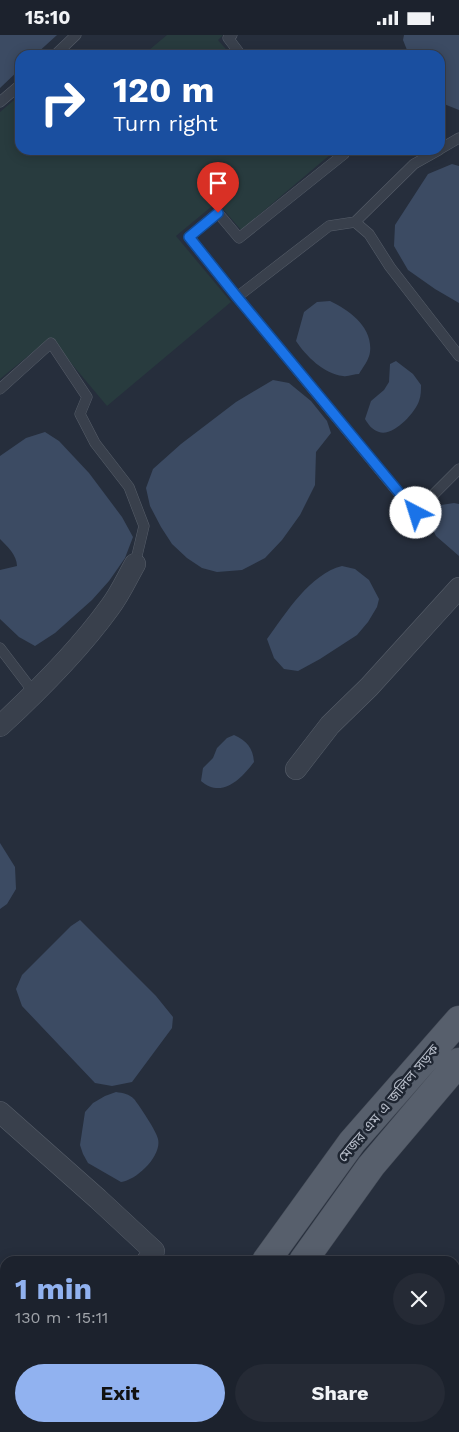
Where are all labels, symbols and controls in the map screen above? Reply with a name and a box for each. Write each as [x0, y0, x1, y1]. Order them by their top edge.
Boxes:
text: 15:10 [25, 6, 70, 29]
text: 120 m [113, 69, 214, 111]
icon: right [30, 70, 95, 135]
text: Turn right [113, 111, 218, 136]
pin [197, 162, 239, 213]
icon: arrive [204, 169, 232, 197]
position arrow [389, 486, 441, 538]
street label: মেজর এম এ জলিল সড়ক [334, 1040, 442, 1165]
text: 1 min [15, 1271, 92, 1306]
button: close [393, 1273, 445, 1325]
text: 130 m · 15:11 [15, 1308, 108, 1327]
button: Exit [15, 1364, 225, 1422]
button: Share [235, 1364, 445, 1422]

